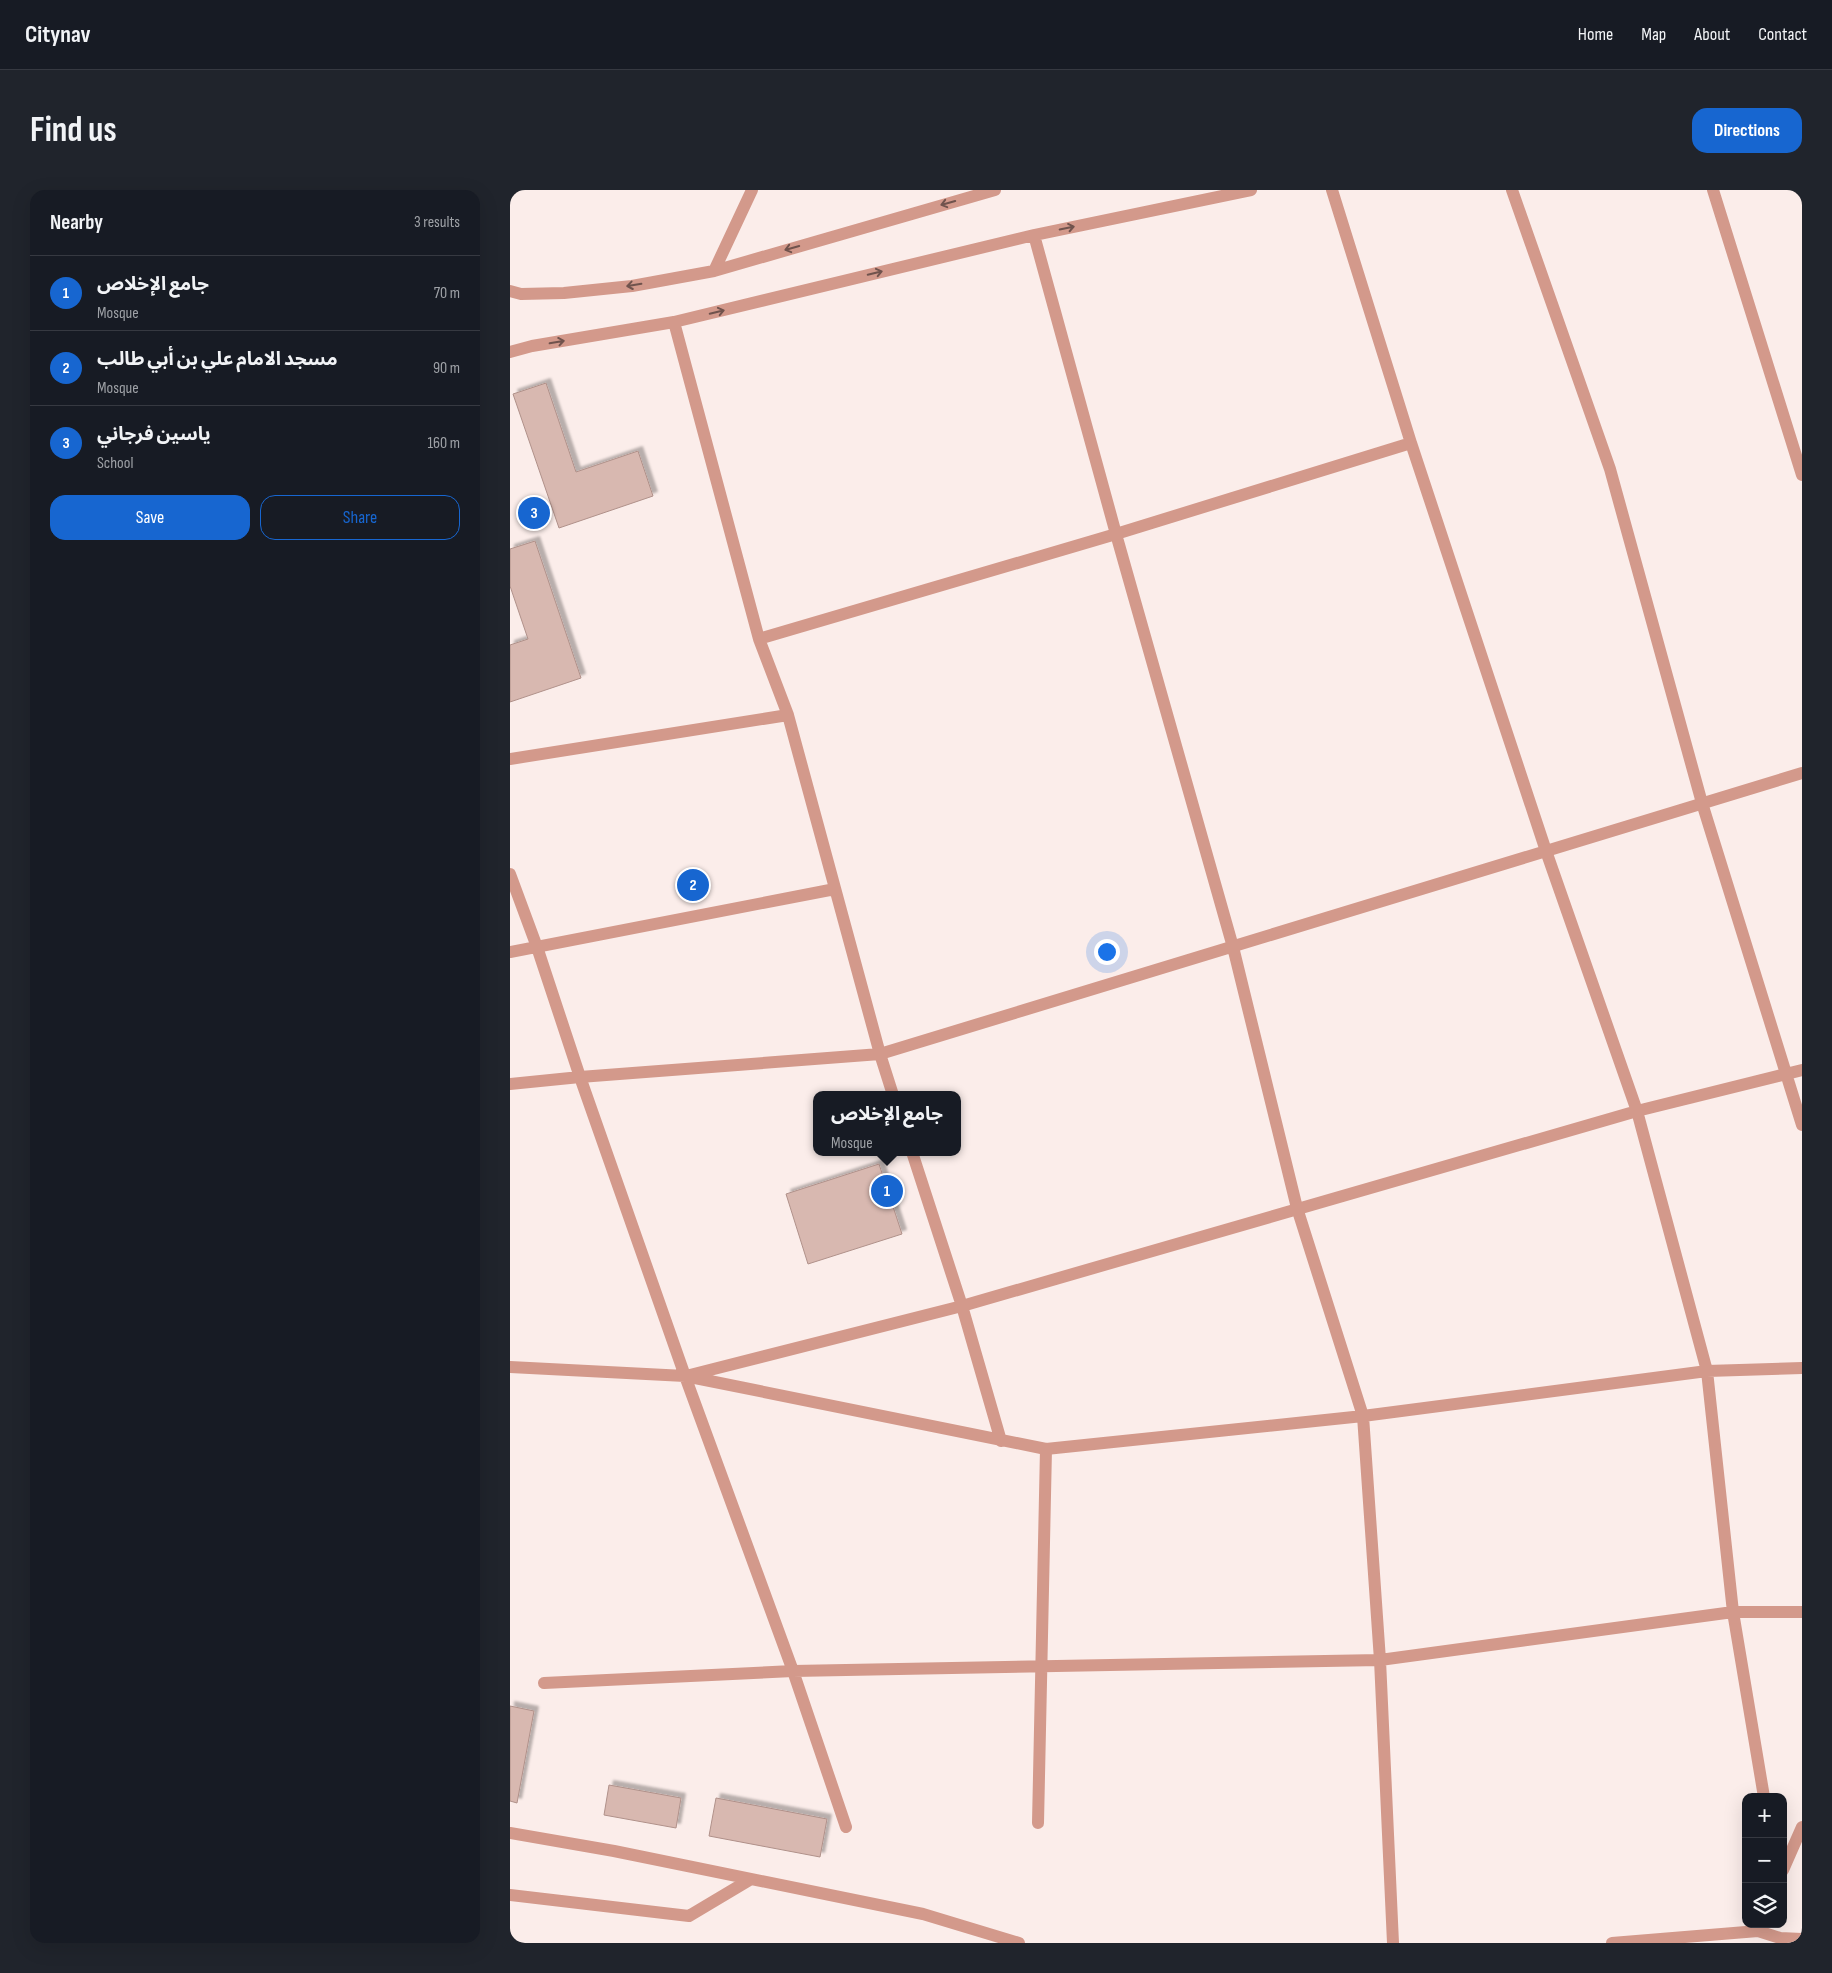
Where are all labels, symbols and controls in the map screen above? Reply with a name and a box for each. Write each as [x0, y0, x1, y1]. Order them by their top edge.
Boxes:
text: Citynav [25, 20, 91, 49]
text: Home [1578, 24, 1613, 45]
text: Map [1641, 24, 1666, 45]
text: About [1694, 24, 1730, 45]
text: Contact [1758, 24, 1807, 45]
button: Directions [1692, 108, 1802, 153]
text: Find us [30, 109, 117, 152]
one-way arrow [941, 198, 957, 208]
text: Nearby [50, 210, 103, 235]
text: 3 results [414, 213, 460, 232]
one-way arrow [1059, 223, 1075, 232]
one-way arrow [785, 243, 801, 253]
one-way arrow [866, 268, 882, 277]
text: جامع الإخلاص [97, 273, 209, 296]
one-way arrow [626, 280, 642, 290]
text: 1 [63, 284, 69, 303]
text: 70 m [434, 284, 460, 303]
text: Mosque [97, 304, 139, 323]
one-way arrow [709, 306, 725, 316]
one-way arrow [549, 336, 565, 346]
text: مسجد الامام علي بن أبي طالب [97, 348, 338, 371]
text: 2 [62, 359, 70, 378]
text: 90 m [433, 359, 460, 378]
text: Mosque [97, 379, 139, 398]
text: ياسين فرجاني [97, 423, 211, 446]
text: 3 [62, 434, 70, 453]
text: 160 m [427, 434, 460, 453]
text: School [97, 454, 133, 473]
pin: 3 [518, 494, 550, 532]
button: Save [50, 495, 250, 540]
button: Share [260, 495, 460, 540]
pin: 2 [677, 866, 709, 904]
your location [1094, 939, 1120, 965]
popup [813, 1091, 961, 1156]
text: جامع الإخلاص [831, 1103, 943, 1126]
text: Mosque [831, 1134, 873, 1153]
pin: 1 [871, 1172, 903, 1210]
map controls [1742, 1793, 1787, 1928]
button: + [1742, 1793, 1787, 1838]
button: − [1742, 1838, 1787, 1883]
button: layers [1742, 1883, 1787, 1928]

